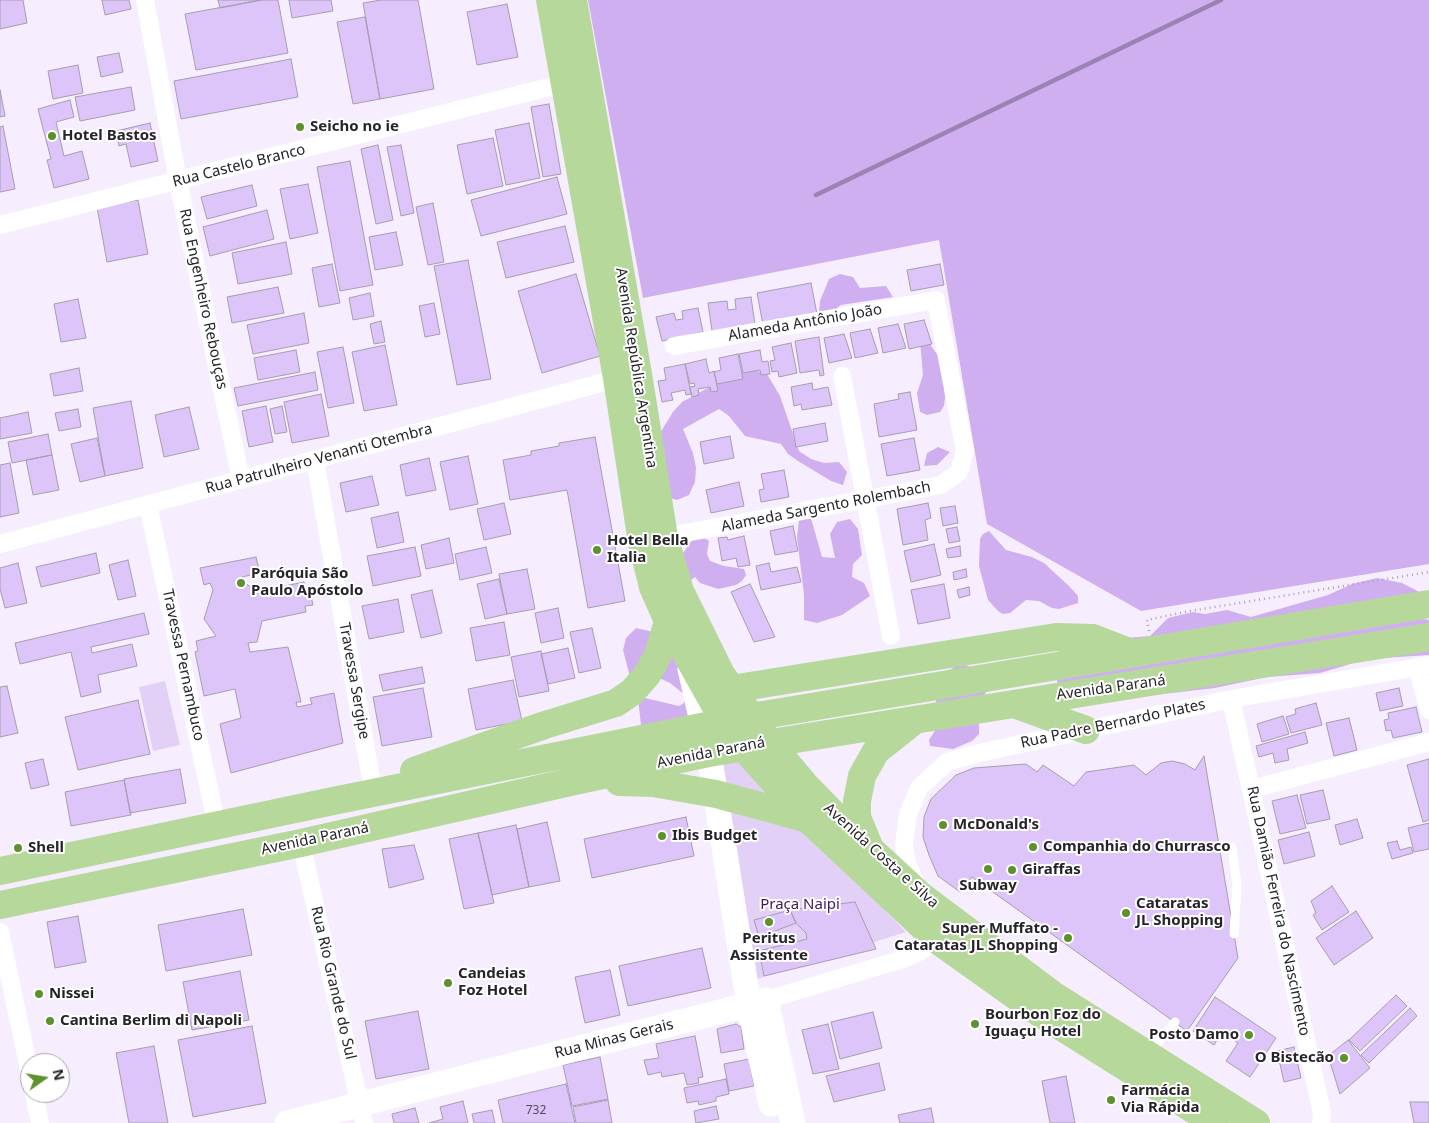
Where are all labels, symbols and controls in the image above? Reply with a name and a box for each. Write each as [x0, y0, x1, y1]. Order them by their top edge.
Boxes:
place label: Seicho no ie [310, 118, 399, 136]
marker: Seicho no ie [294, 121, 306, 133]
place label: Hotel Bastos [62, 127, 157, 145]
marker: Hotel Bastos [46, 130, 58, 142]
street label: Rua Castelo Branco [171, 141, 307, 191]
street label: Rua Engenheiro Rebouças [175, 207, 231, 391]
street label: Avenida República Argentina [611, 267, 661, 469]
street label: Alameda Antônio João [727, 301, 883, 345]
street label: Rua Patrulheiro Venanti Otembra [204, 420, 434, 498]
street label: Alameda Sargento Rolembach [720, 478, 932, 536]
place label: Hotel Bella Italia [607, 532, 689, 567]
marker: Hotel Bella Italia [591, 544, 603, 556]
place label: Paróquia São Paulo Apóstolo [251, 565, 363, 600]
marker: Paróquia São Paulo Apóstolo [235, 577, 247, 589]
street label: Travessa Pernambuco [158, 587, 208, 743]
street label: Travessa Sergipe [335, 621, 373, 741]
street label: Avenida Paraná [1055, 671, 1167, 705]
street label: Rua Padre Bernardo Plates [1019, 696, 1207, 752]
street label: Avenida Paraná [655, 734, 767, 772]
street label: Rua Damião Ferreira do Nascimento [1243, 784, 1313, 1038]
street label: Avenida Costa e Silva [820, 800, 942, 912]
place label: McDonald's [953, 816, 1039, 834]
street label: Avenida Paraná [259, 819, 371, 859]
marker: McDonald's [937, 819, 949, 831]
place label: Ibis Budget [672, 827, 757, 845]
marker: Ibis Budget [656, 830, 668, 842]
place label: Companhia do Churrasco [1043, 838, 1231, 856]
place label: Shell [28, 839, 64, 857]
marker: Companhia do Churrasco [1027, 841, 1039, 853]
marker: Shell [12, 842, 24, 854]
place label: Giraffas [1022, 861, 1081, 879]
marker: Subway [982, 863, 994, 875]
marker: Giraffas [1006, 864, 1018, 876]
place label: Subway [959, 877, 1017, 895]
place label: Cataratas JL Shopping [1136, 895, 1223, 930]
park label: Praça Naipi [760, 896, 840, 914]
street label: Rua Rio Grande do Sul [307, 905, 359, 1061]
marker: Cataratas JL Shopping [1120, 907, 1132, 919]
marker: Peritus Assistente [763, 916, 775, 928]
place label: Super Muffato - Cataratas JL Shopping [894, 920, 1058, 955]
place label: Peritus Assistente [730, 930, 808, 965]
marker: Super Muffato - Cataratas JL Shopping [1062, 932, 1074, 944]
place label: Candeias Foz Hotel [458, 965, 528, 1000]
marker: Candeias Foz Hotel [442, 977, 454, 989]
place label: Nissei [49, 985, 94, 1003]
marker: Nissei [33, 988, 45, 1000]
place label: Bourbon Foz do Iguaçu Hotel [985, 1006, 1101, 1041]
place label: Cantina Berlim di Napoli [60, 1012, 242, 1030]
marker: Cantina Berlim di Napoli [44, 1015, 56, 1027]
street label: Rua Minas Gerais [553, 1016, 675, 1062]
marker: Bourbon Foz do Iguaçu Hotel [969, 1018, 981, 1030]
place label: Posto Damo [1149, 1026, 1239, 1044]
marker: Posto Damo [1243, 1029, 1255, 1041]
place label: O Bistecão [1255, 1049, 1334, 1067]
marker: O Bistecão [1338, 1052, 1350, 1064]
north arrow [20, 1053, 70, 1103]
text: N [49, 1067, 70, 1082]
place label: Farmácia Via Rápida [1121, 1082, 1199, 1117]
marker: Farmácia Via Rápida [1105, 1094, 1117, 1106]
house number: 732 [526, 1104, 546, 1118]

